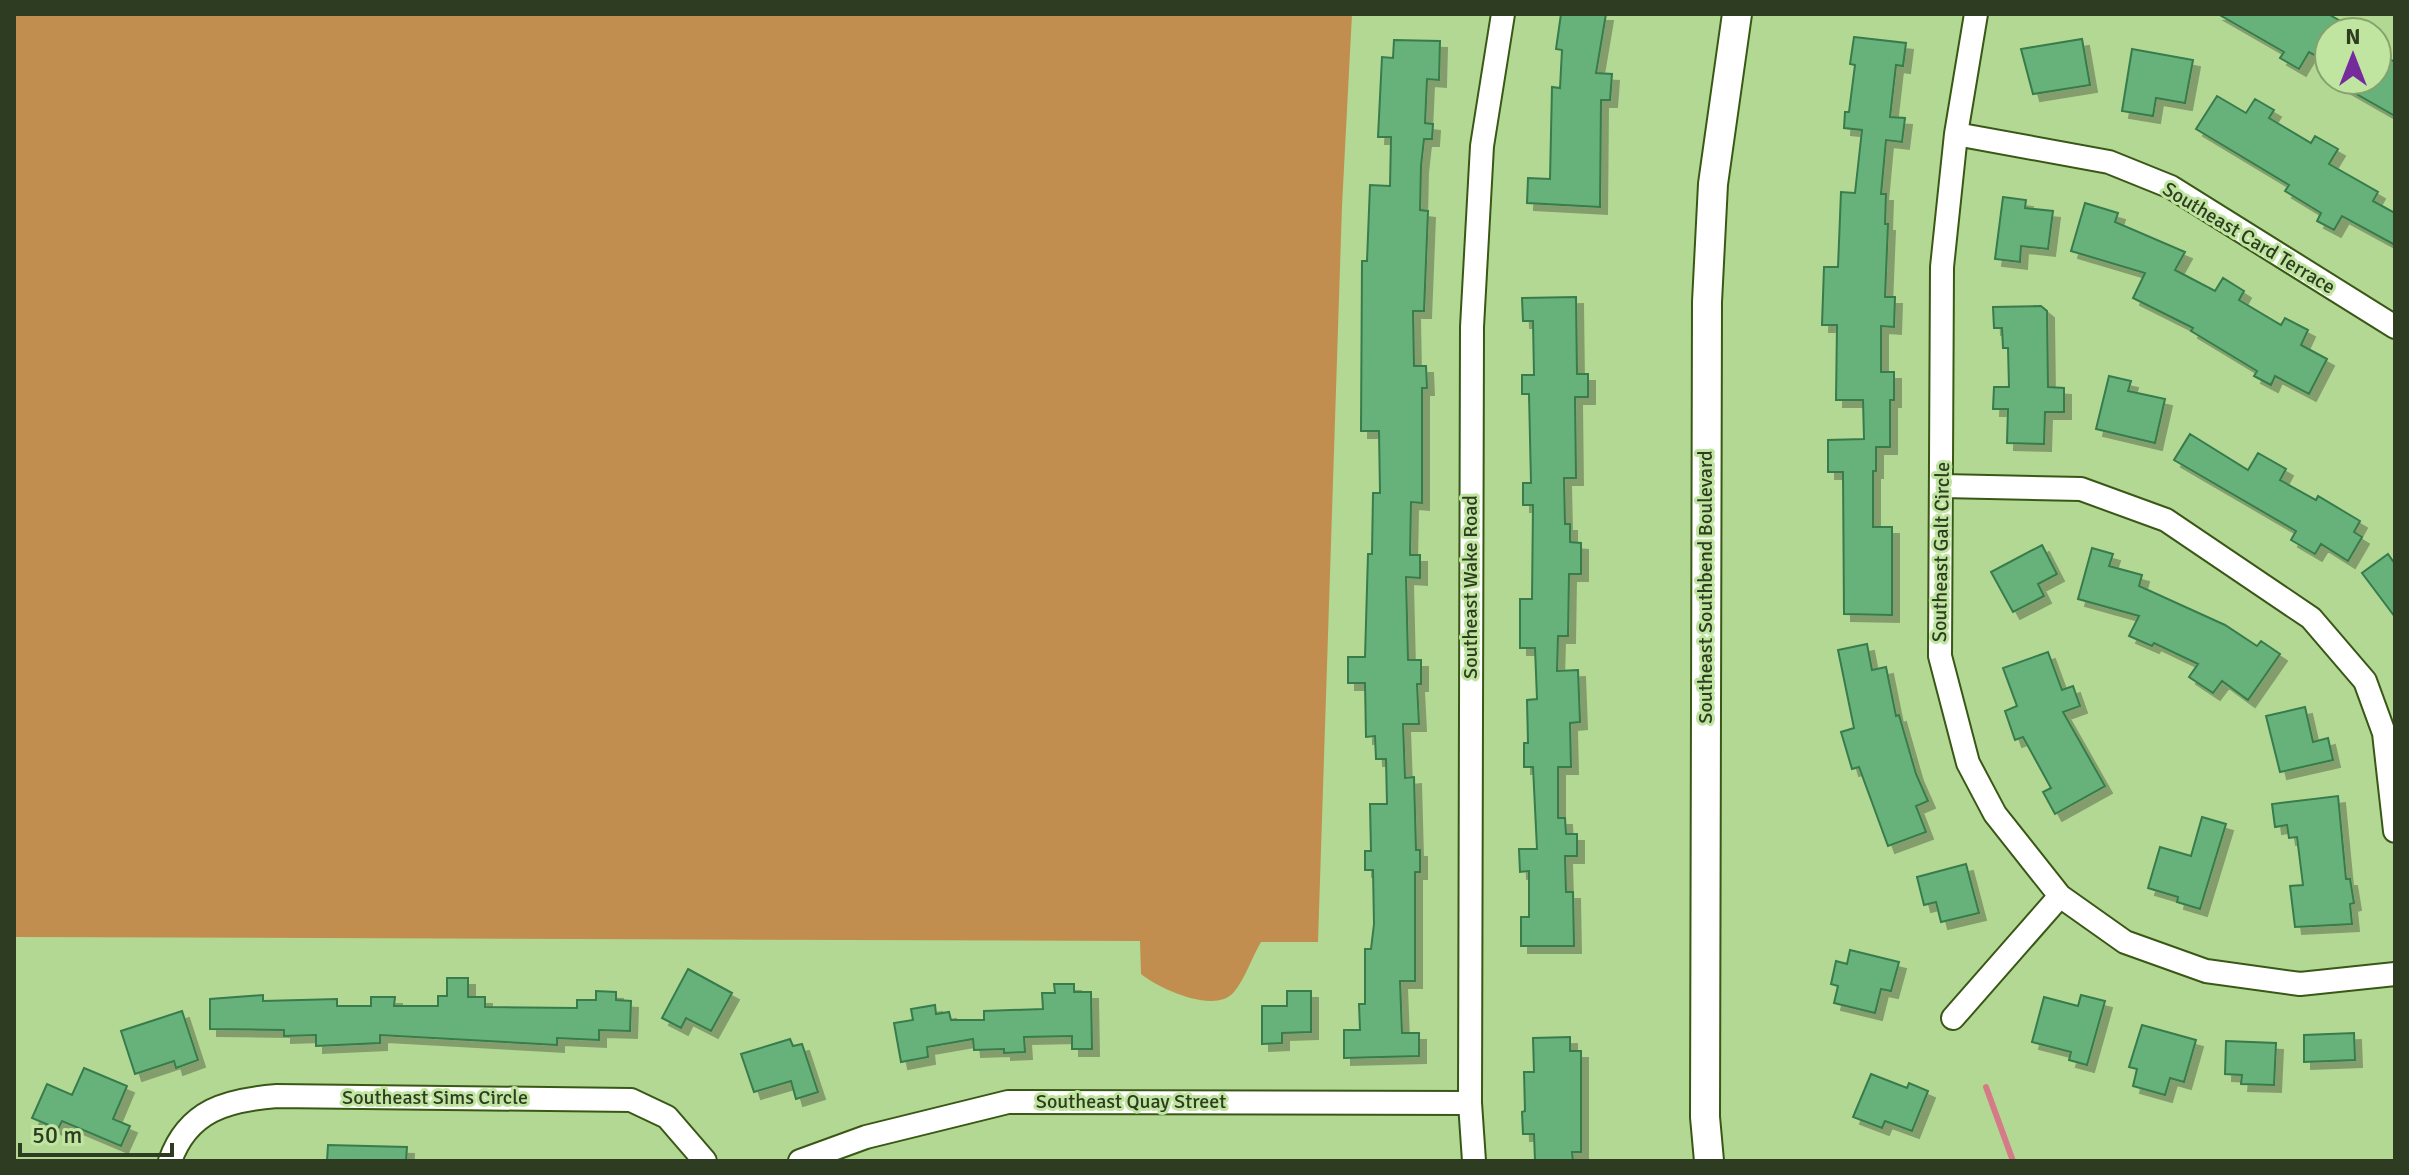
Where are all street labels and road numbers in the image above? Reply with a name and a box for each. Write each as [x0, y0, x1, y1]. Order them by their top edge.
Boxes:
street label: Southeast Card Terrace [2158, 177, 2340, 299]
street label: Southeast Southbend Boulevard [1693, 450, 1718, 724]
street label: Southeast Galt Circle [1927, 462, 1955, 642]
street label: Southeast Wake Road [1458, 495, 1483, 679]
street label: Southeast Sims Circle [342, 1085, 528, 1110]
street label: Southeast Quay Street [1036, 1089, 1226, 1114]

